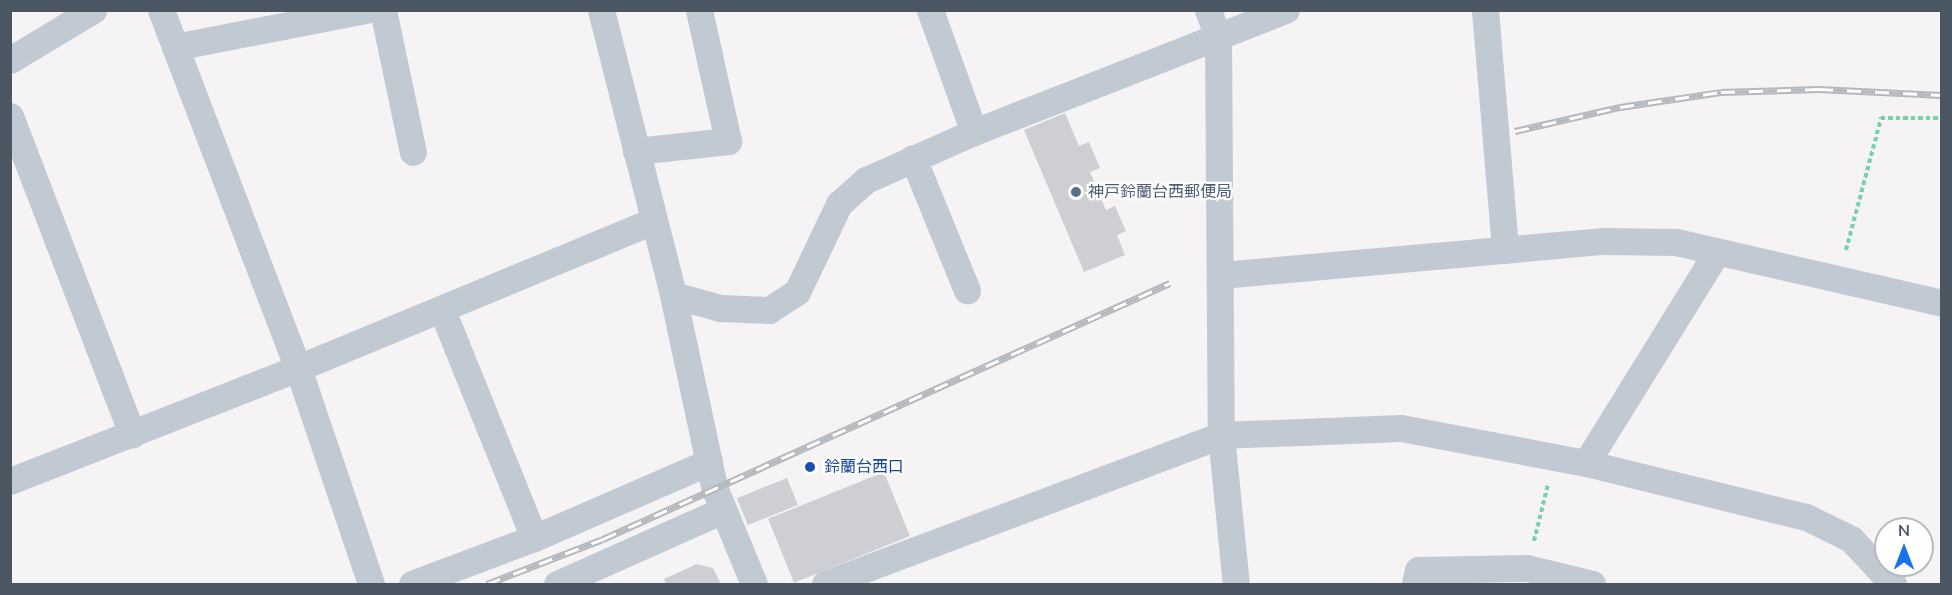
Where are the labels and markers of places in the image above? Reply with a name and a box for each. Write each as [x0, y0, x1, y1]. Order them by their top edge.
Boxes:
place label: 神戸鈴蘭台西郵便局 [1088, 182, 1232, 202]
marker: 神戸鈴蘭台西郵便局 [1069, 185, 1083, 199]
place label: 鈴蘭台西口 [824, 457, 904, 477]
marker: 鈴蘭台西口 [801, 458, 819, 476]

